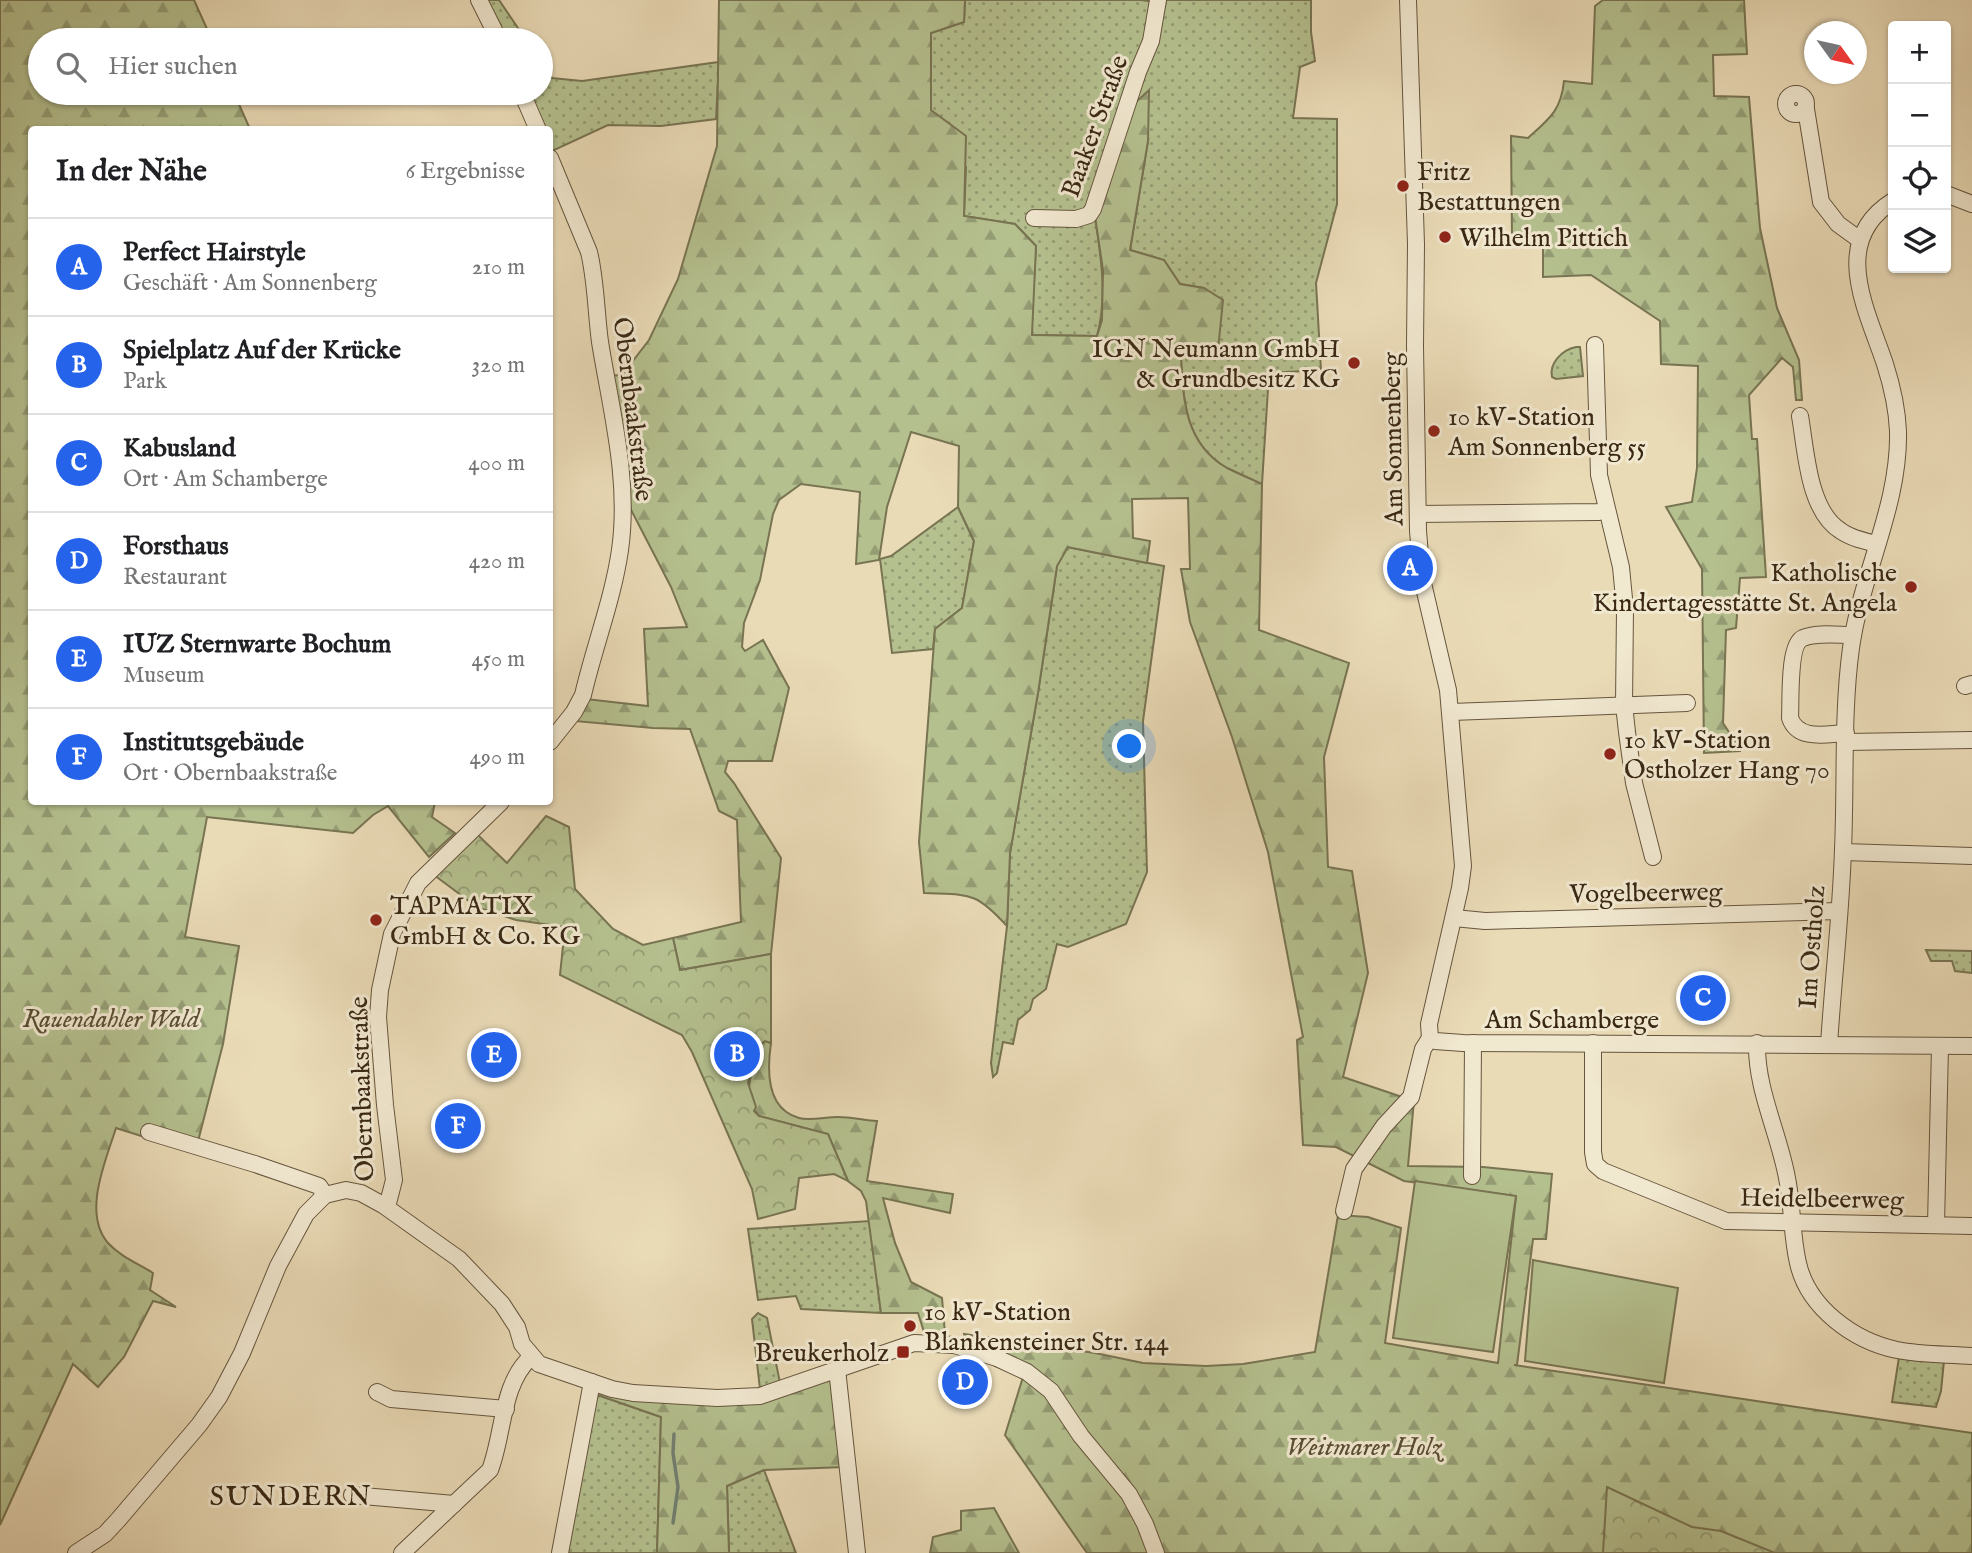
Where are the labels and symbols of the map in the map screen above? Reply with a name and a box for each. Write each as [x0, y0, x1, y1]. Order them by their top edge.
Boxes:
north arrow [1804, 21, 1867, 84]
street label: Baaker Straße [1054, 51, 1136, 202]
place label: Fritz Bestattungen [1417, 156, 1561, 219]
marker: Fritz Bestattungen [1395, 178, 1411, 194]
place label: Wilhelm Pittich [1459, 222, 1628, 255]
marker: Wilhelm Pittich [1437, 229, 1453, 245]
street label: Obernbaakstraße [605, 315, 660, 503]
place label: IGN Neumann GmbH & Grundbesitz KG [1092, 333, 1340, 396]
street label: Am Sonnenberg [1375, 351, 1412, 527]
marker: IGN Neumann GmbH & Grundbesitz KG [1346, 355, 1362, 371]
place label: 10 kV-Station Am Sonnenberg 55 [1447, 401, 1646, 464]
marker: 10 kV-Station Am Sonnenberg 55 [1426, 423, 1442, 439]
pin: A [1387, 542, 1433, 594]
place label: Katholische Kindertagesstätte St. Angela [1593, 557, 1898, 620]
marker: Katholische Kindertagesstätte St. Angela [1903, 579, 1919, 595]
place label: 10 kV-Station Ostholzer Hang 70 [1624, 724, 1830, 787]
your location [1112, 729, 1146, 763]
marker: 10 kV-Station Ostholzer Hang 70 [1602, 746, 1618, 762]
street label: Vogelbeerweg [1568, 876, 1724, 911]
street label: Im Ostholz [1792, 884, 1833, 1010]
place label: TAPMATIX GmbH & Co. KG [390, 890, 580, 953]
marker: TAPMATIX GmbH & Co. KG [368, 912, 384, 928]
pin: C [1680, 972, 1726, 1024]
street label: Obernbaakstraße [343, 996, 382, 1182]
park label: Rauendahler Wald [23, 1003, 201, 1036]
street label: Am Schamberge [1484, 1004, 1659, 1037]
pin: B [714, 1028, 760, 1080]
pin: E [471, 1029, 517, 1081]
pin: F [435, 1100, 481, 1152]
street label: Heidelbeerweg [1740, 1182, 1905, 1217]
place label: 10 kV-Station Blankensteiner Str. 144 [924, 1296, 1169, 1359]
marker: 10 kV-Station Blankensteiner Str. 144 [902, 1318, 918, 1334]
place label: Breukerholz [755, 1337, 889, 1370]
marker: Breukerholz [895, 1344, 911, 1360]
pin: D [942, 1356, 988, 1408]
park label: Weitmarer Holz [1286, 1431, 1445, 1464]
district label: SUNDERN [209, 1480, 373, 1515]

